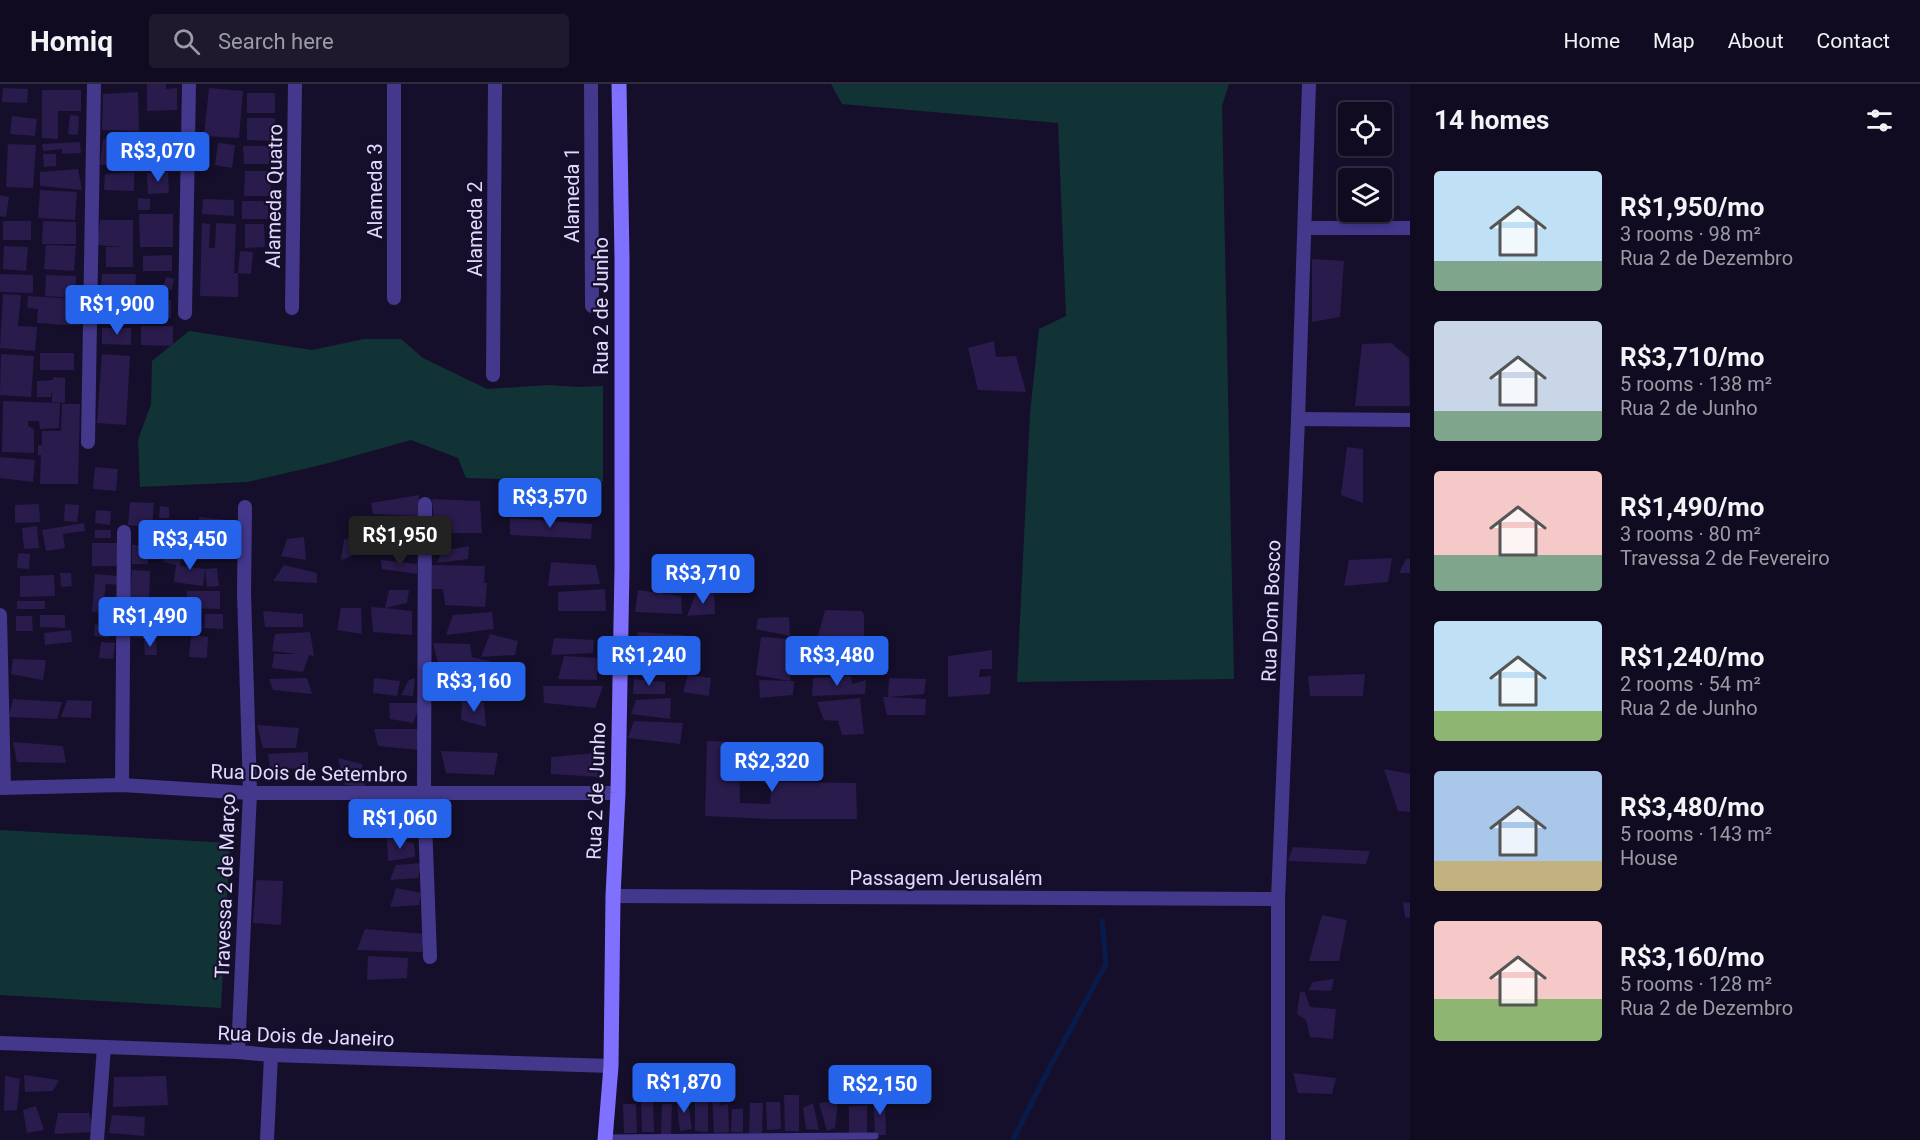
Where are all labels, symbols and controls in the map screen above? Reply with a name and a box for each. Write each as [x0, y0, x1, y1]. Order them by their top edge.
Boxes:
search box [149, 14, 569, 68]
text: Homiq [30, 25, 113, 58]
icon: search [170, 25, 203, 58]
text: Search here [218, 29, 334, 54]
text: Home [1564, 29, 1620, 53]
text: Map [1653, 29, 1695, 53]
text: About [1728, 29, 1784, 53]
text: Contact [1817, 29, 1890, 53]
map controls [1338, 102, 1392, 222]
button: locate [1338, 102, 1392, 156]
icon: filters [1863, 104, 1896, 137]
text: 14 homes [1434, 105, 1549, 135]
street label: Alameda Quatro [261, 124, 287, 268]
pin: R$3,070 [103, 132, 213, 183]
text: R$3,070 [120, 139, 196, 163]
street label: Alameda 3 [363, 143, 387, 239]
street label: Alameda 1 [560, 147, 584, 243]
button: layers [1338, 168, 1392, 222]
street label: Alameda 2 [463, 181, 487, 277]
text: R$1,950/mo [1620, 192, 1765, 222]
icon: home [1482, 195, 1554, 267]
text: 3 rooms · 98 m² [1620, 222, 1761, 246]
street label: Rua 2 de Junho [589, 237, 613, 375]
text: Rua 2 de Dezembro [1620, 246, 1793, 270]
pin: R$1,900 [62, 285, 172, 336]
text: R$1,900 [79, 292, 155, 316]
text: R$3,710/mo [1620, 342, 1765, 372]
icon: home [1482, 345, 1554, 417]
text: 5 rooms · 138 m² [1620, 372, 1772, 396]
text: Rua 2 de Junho [1620, 396, 1758, 420]
pin: R$3,570 [495, 478, 605, 529]
text: R$3,570 [512, 485, 588, 509]
text: R$1,490/mo [1620, 492, 1765, 522]
icon: home [1482, 495, 1554, 567]
pin: R$1,950 [345, 516, 455, 567]
pin: R$3,450 [135, 520, 245, 571]
text: 3 rooms · 80 m² [1620, 522, 1761, 546]
text: R$1,950 [362, 523, 438, 547]
text: R$3,450 [152, 527, 228, 551]
street label: Rua Dom Bosco [1257, 539, 1285, 683]
text: Travessa 2 de Fevereiro [1620, 546, 1830, 570]
pin: R$3,710 [648, 554, 758, 605]
text: R$3,710 [665, 561, 741, 585]
pin: R$1,490 [95, 597, 205, 648]
text: R$1,490 [112, 604, 188, 628]
pin: R$1,240 [594, 636, 704, 687]
pin: R$3,480 [782, 636, 892, 687]
text: R$1,240/mo [1620, 642, 1765, 672]
text: R$1,240 [611, 643, 687, 667]
text: R$3,480 [799, 643, 875, 667]
icon: home [1482, 645, 1554, 717]
pin: R$3,160 [419, 662, 529, 713]
text: R$3,160 [436, 669, 512, 693]
text: 2 rooms · 54 m² [1620, 672, 1761, 696]
text: Rua 2 de Junho [1620, 696, 1758, 720]
street label: Rua 2 de Junho [582, 722, 610, 860]
pin: R$2,320 [717, 742, 827, 793]
text: R$2,320 [734, 749, 810, 773]
street label: Rua Dois de Setembro [210, 759, 408, 787]
text: R$3,480/mo [1620, 792, 1765, 822]
street label: Travessa 2 de Março [210, 793, 240, 979]
icon: home [1482, 795, 1554, 867]
pin: R$1,060 [345, 799, 455, 850]
text: R$1,060 [362, 806, 438, 830]
text: 5 rooms · 143 m² [1620, 822, 1772, 846]
text: House [1620, 846, 1678, 870]
street label: Passagem Jerusalém [850, 866, 1042, 890]
text: R$3,160/mo [1620, 942, 1765, 972]
icon: home [1482, 945, 1554, 1017]
text: 5 rooms · 128 m² [1620, 972, 1772, 996]
text: Rua 2 de Dezembro [1620, 996, 1793, 1020]
street label: Rua Dois de Janeiro [217, 1021, 395, 1051]
pin: R$1,870 [629, 1063, 739, 1114]
pin: R$2,150 [825, 1065, 935, 1116]
text: R$1,870 [646, 1070, 722, 1094]
text: R$2,150 [842, 1072, 918, 1096]

